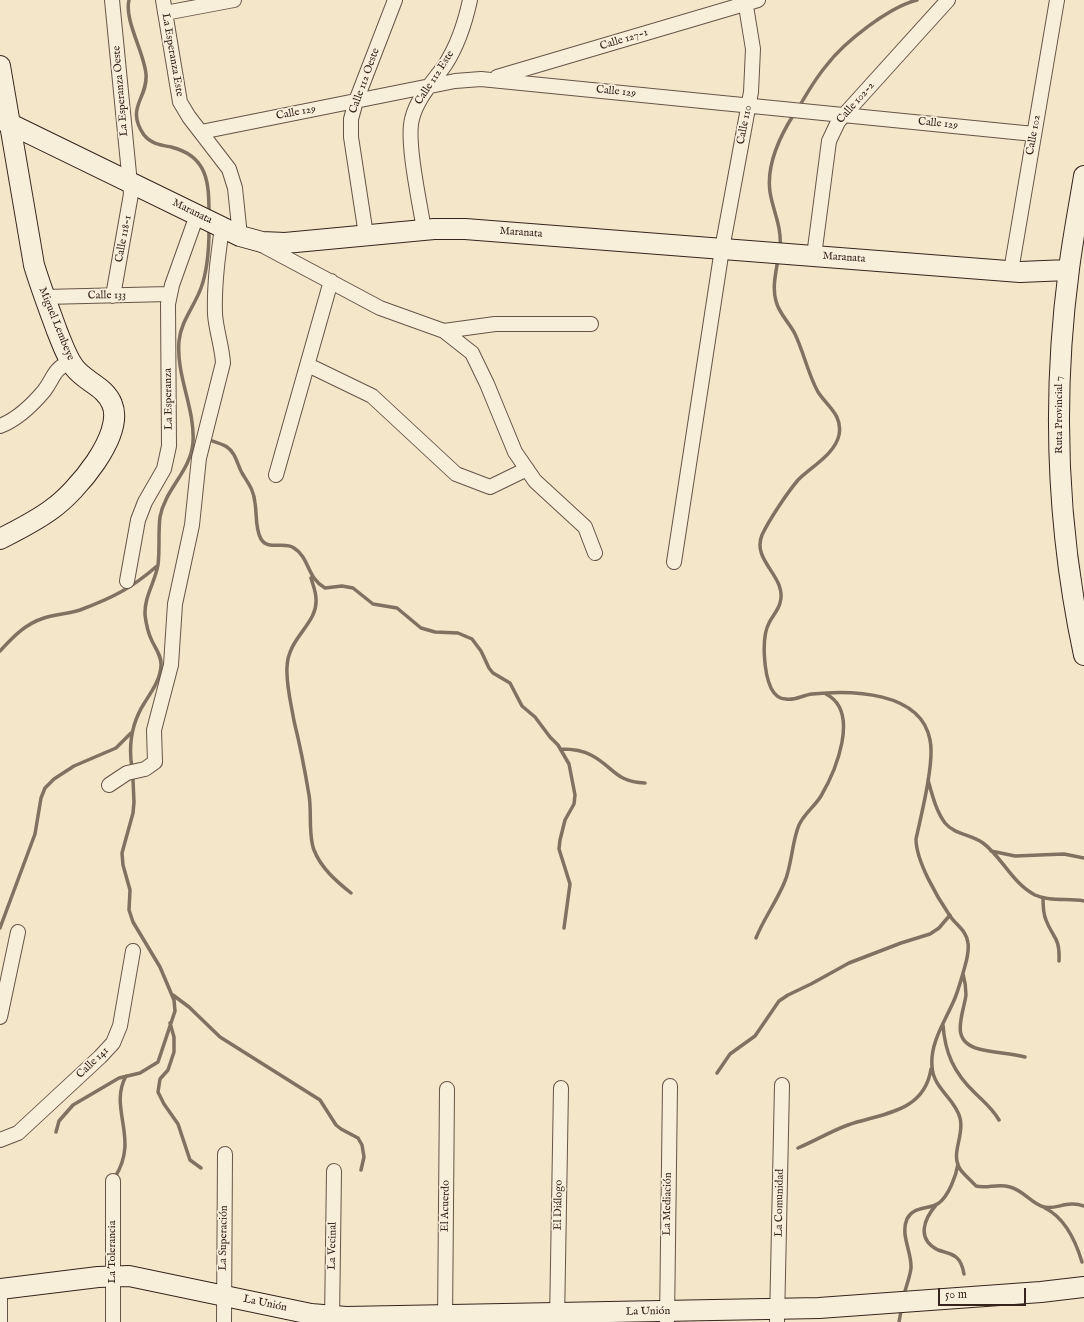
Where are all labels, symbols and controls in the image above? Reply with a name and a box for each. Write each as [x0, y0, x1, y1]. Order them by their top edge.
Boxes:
street label: La Esperanza Este [158, 12, 186, 98]
street label: Calle 127-1 [598, 26, 650, 54]
street label: La Esperanza Oeste [110, 45, 132, 137]
street label: Calle 112 Oeste [347, 46, 383, 116]
street label: Calle 112 Este [413, 48, 457, 108]
street label: Calle 102-2 [834, 79, 878, 127]
street label: Calle 129 [595, 83, 637, 101]
street label: Calle 129 [275, 103, 317, 123]
street label: Calle 110 [735, 104, 755, 146]
street label: Calle 102 [1024, 114, 1044, 156]
street label: Calle 129 [917, 115, 959, 133]
street label: Maranata [170, 197, 214, 227]
street label: Calle 118-1 [113, 214, 135, 264]
street label: Maranata [499, 225, 543, 241]
street label: Maranata [822, 250, 866, 266]
street label: Miguel Lembeye [35, 285, 77, 363]
street label: Calle 133 [88, 289, 126, 303]
street label: La Esperanza [162, 368, 176, 430]
street label: Ruta Provincial 7 [1053, 376, 1067, 454]
street label: Calle 141 [74, 1044, 112, 1082]
street label: La Comunidad [773, 1169, 787, 1237]
street label: La Mediación [661, 1172, 675, 1236]
street label: El Acuerdo [439, 1180, 453, 1232]
street label: El Diálogo [552, 1180, 566, 1230]
street label: La Superación [217, 1205, 231, 1271]
street label: La Tolerancia [106, 1221, 120, 1283]
street label: La Vecinal [326, 1222, 340, 1270]
scale bar [940, 1280, 1028, 1306]
text: 50 m [945, 1287, 967, 1302]
street label: La Unión [242, 1293, 288, 1315]
street label: La Unión [626, 1305, 670, 1319]

